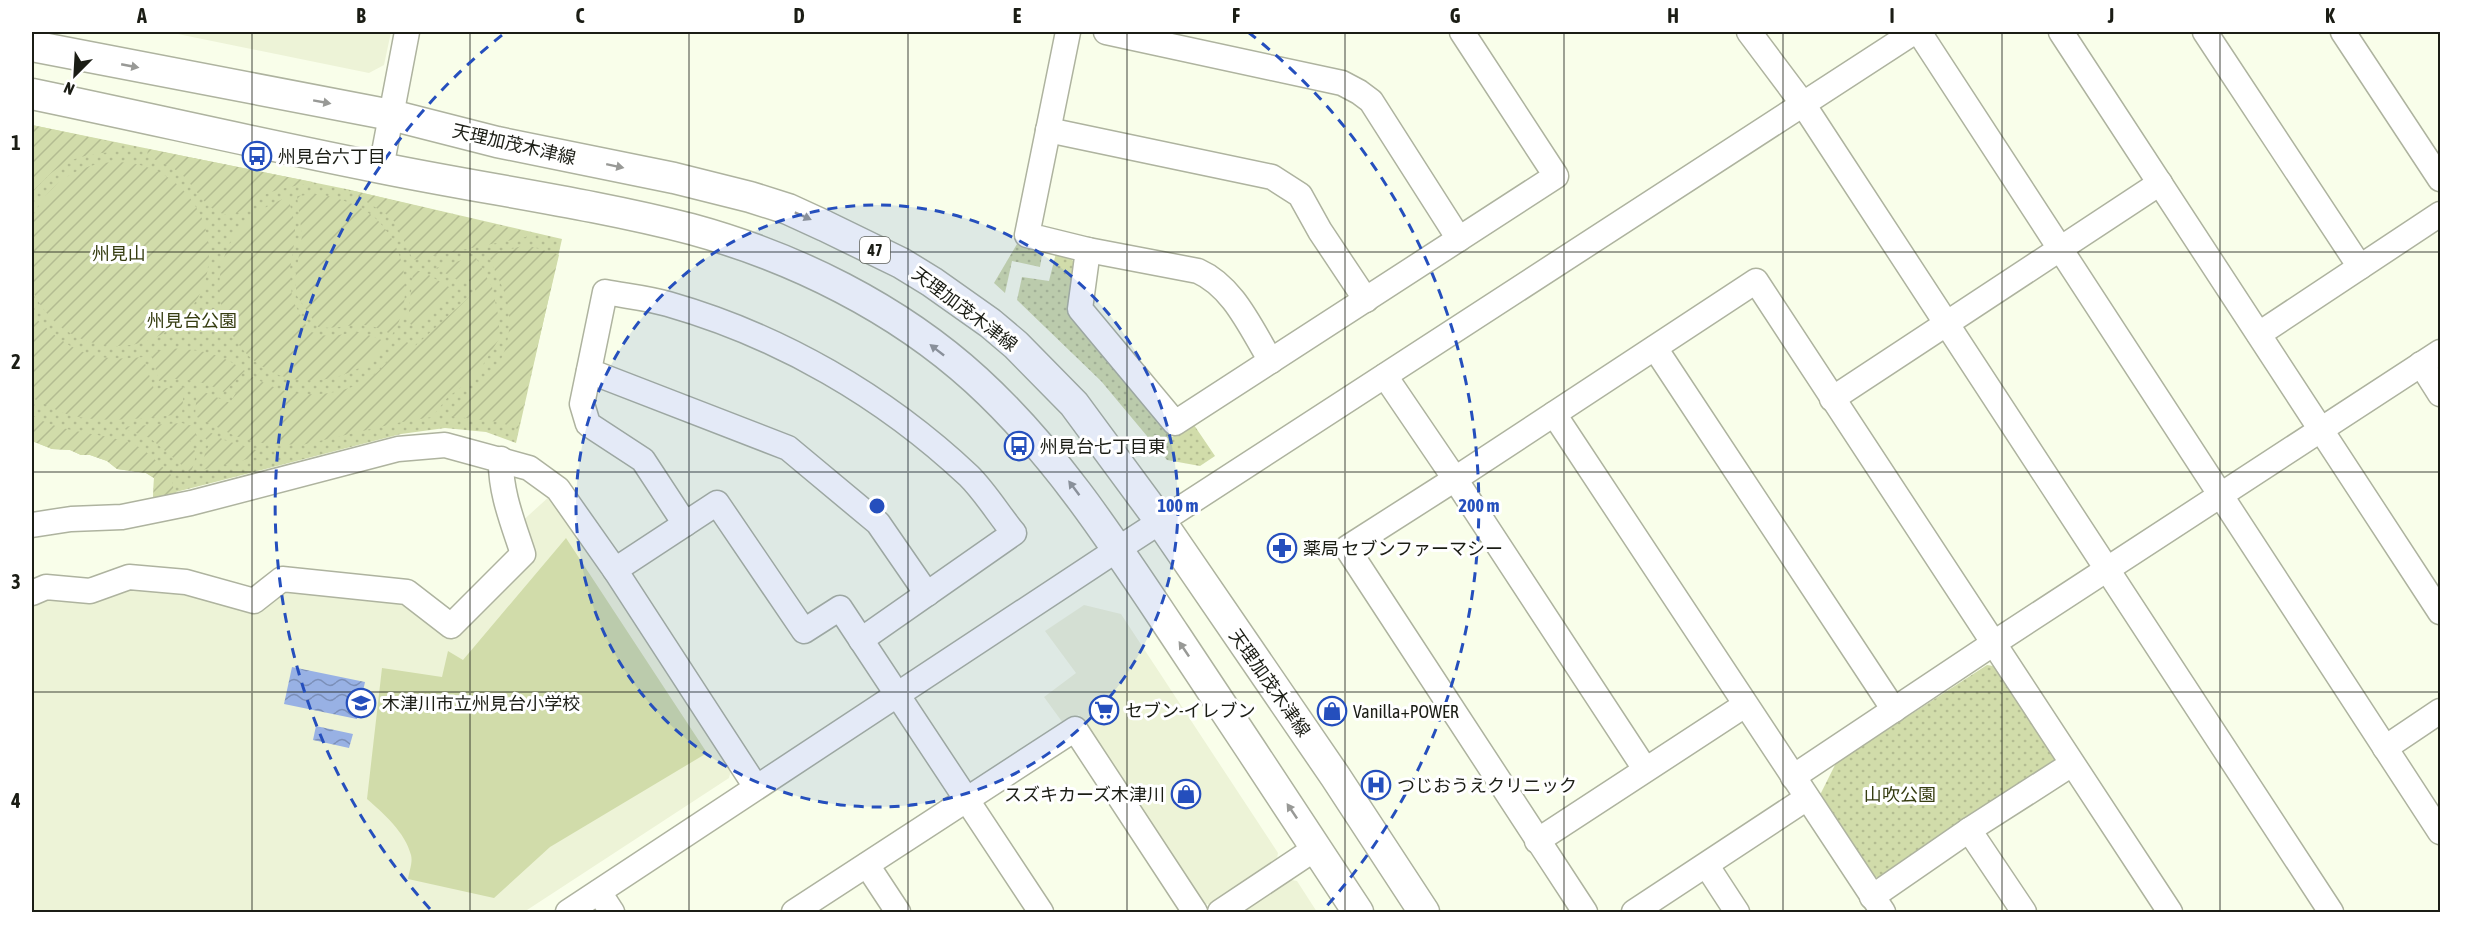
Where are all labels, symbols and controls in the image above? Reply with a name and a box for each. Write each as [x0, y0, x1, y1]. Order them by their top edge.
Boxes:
text: A [136, 4, 147, 27]
text: B [356, 4, 366, 27]
text: C [576, 4, 585, 27]
text: D [793, 4, 805, 27]
text: E [1013, 4, 1022, 27]
text: F [1232, 4, 1240, 27]
text: G [1450, 4, 1461, 27]
text: H [1667, 4, 1679, 27]
text: I [1889, 4, 1895, 27]
text: J [2107, 4, 2114, 27]
text: K [2325, 4, 2335, 27]
north arrow [45, 45, 105, 105]
one-way arrow [121, 62, 140, 71]
text: N [61, 79, 77, 99]
one-way arrow [312, 98, 331, 107]
street label: 天理加茂木津線 [450, 120, 578, 168]
text: 1 [11, 131, 21, 154]
bus stop icon: 州見台六丁目 [241, 140, 273, 172]
place label: 州見台六丁目 [278, 146, 386, 167]
one-way arrow [605, 162, 624, 171]
one-way arrow [794, 211, 812, 221]
road number: 47 [860, 237, 890, 263]
park label: 州見山 [92, 243, 146, 264]
street label: 天理加茂木津線 [908, 263, 1022, 355]
park label: 州見台公園 [147, 310, 237, 331]
one-way arrow [929, 343, 945, 356]
text: 2 [11, 350, 21, 373]
bus stop icon: 州見台七丁目東 [1003, 430, 1035, 462]
place label: 州見台七丁目東 [1040, 436, 1166, 457]
one-way arrow [1068, 480, 1080, 495]
text: 100 m [1158, 495, 1198, 516]
text: 200 m [1459, 495, 1499, 516]
centre of rings [867, 496, 887, 516]
pharmacy icon: 薬局 セブンファーマシー [1266, 532, 1298, 564]
place label: 薬局 セブンファーマシー [1303, 538, 1503, 559]
text: 3 [11, 570, 21, 593]
street label: 天理加茂木津線 [1225, 625, 1315, 741]
one-way arrow [1178, 640, 1189, 657]
school or university icon: 木津川市立州見台小学校 [345, 687, 377, 719]
place label: 木津川市立州見台小学校 [382, 693, 580, 714]
supermarket icon: セブン-イレブン [1088, 694, 1120, 726]
shop icon: Vanilla+POWER [1316, 695, 1348, 727]
place label: セブン-イレブン [1125, 700, 1256, 721]
place label: Vanilla+POWER [1353, 701, 1459, 722]
hospital icon: つじおうえクリニック [1360, 769, 1392, 801]
place label: つじおうえクリニック [1397, 775, 1577, 796]
shop icon: スズキカーズ木津川 [1170, 778, 1202, 810]
place label: スズキカーズ木津川 [1004, 784, 1165, 805]
park label: 山吹公園 [1864, 784, 1936, 805]
text: 4 [10, 789, 21, 812]
one-way arrow [1286, 803, 1297, 819]

